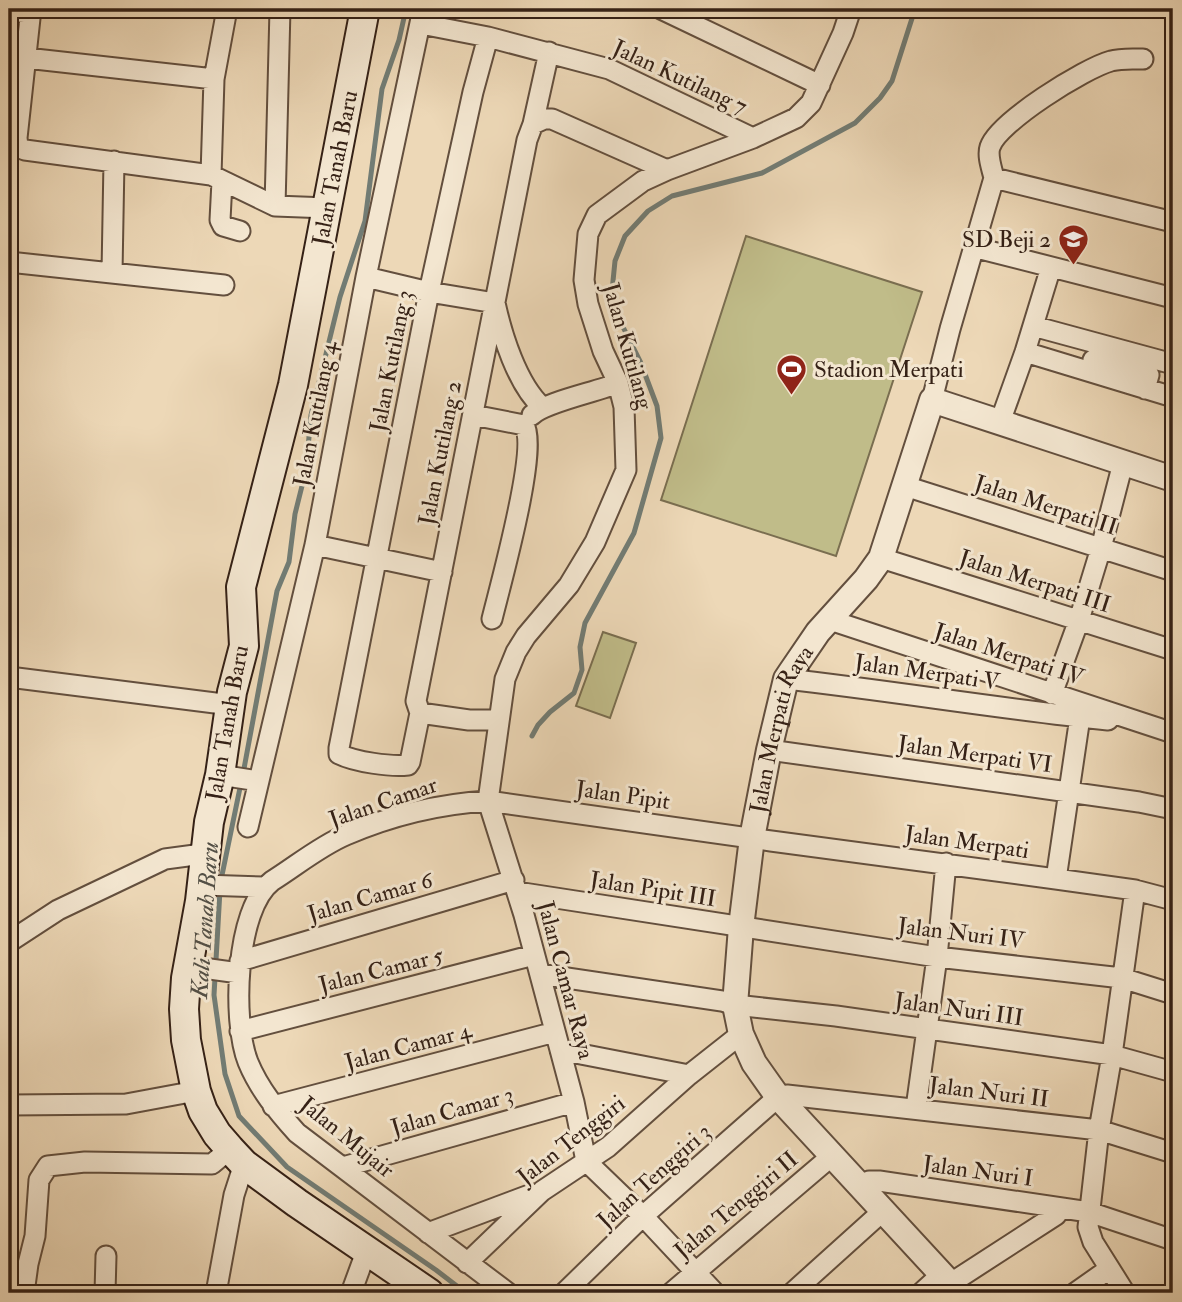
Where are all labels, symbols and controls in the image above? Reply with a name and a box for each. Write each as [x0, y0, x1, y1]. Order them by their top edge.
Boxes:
street label: Jalan Kutilang 7 [607, 33, 752, 121]
street label: Jalan Tanah Baru [306, 88, 364, 249]
school or university icon: SD Beji 2 [1057, 222, 1091, 266]
place label: SD Beji 2 [962, 225, 1051, 254]
street label: Jalan Kutilang [596, 279, 660, 413]
street label: Jalan Kutilang 3 [363, 288, 419, 435]
street label: Jalan Kutilang 4 [287, 337, 344, 490]
sports icon: Stadion Merpati [774, 352, 808, 396]
place label: Stadion Merpati [814, 355, 964, 385]
street label: Jalan Kutilang 2 [412, 378, 468, 529]
street label: Jalan Merpati II [970, 468, 1121, 543]
street label: Jalan Merpati III [954, 543, 1114, 620]
street label: Jalan Merpati IV [929, 616, 1088, 693]
street label: Jalan Merpati Raya [742, 639, 820, 816]
street label: Jalan Tanah Baru [199, 643, 255, 804]
street label: Jalan Merpati V [852, 647, 1002, 698]
street label: Jalan Merpati VI [895, 729, 1054, 780]
street label: Jalan Camar [324, 770, 441, 834]
street label: Jalan Pipit [573, 774, 672, 817]
street label: Jalan Merpati [902, 819, 1031, 866]
water label: Kali Tanah Baru [184, 841, 226, 1000]
street label: Jalan Camar 6 [303, 865, 437, 929]
street label: Jalan Pipit III [587, 865, 718, 914]
street label: Jalan Camar Raya [531, 897, 601, 1063]
street label: Jalan Nuri IV [895, 911, 1027, 955]
street label: Jalan Camar 5 [315, 941, 446, 1000]
street label: Jalan Nuri III [892, 985, 1025, 1032]
street label: Jalan Camar 4 [341, 1015, 476, 1077]
street label: Jalan Nuri II [926, 1070, 1051, 1114]
street label: Jalan Camar 3 [386, 1080, 517, 1143]
street label: Jalan Mujair [293, 1089, 401, 1184]
street label: Jalan Tenggiri [510, 1089, 631, 1192]
street label: Jalan Tenggiri 3 [590, 1117, 717, 1235]
street label: Jalan Tenggiri II [667, 1145, 804, 1266]
street label: Jalan Nuri I [920, 1149, 1035, 1193]

